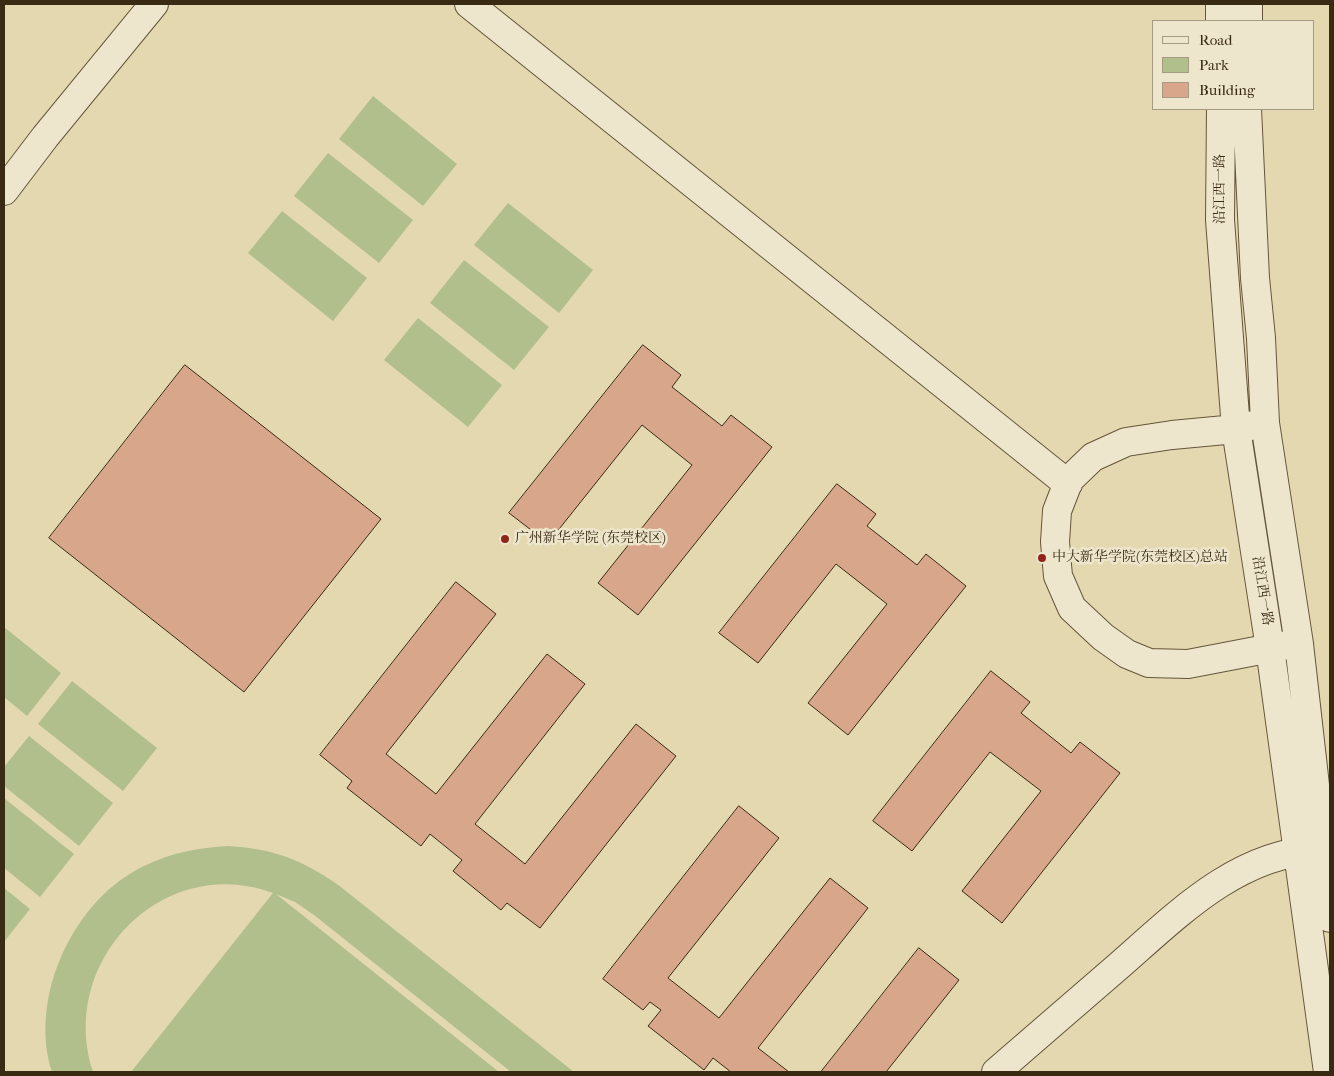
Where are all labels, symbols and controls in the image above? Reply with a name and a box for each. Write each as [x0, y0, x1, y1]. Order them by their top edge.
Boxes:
legend [1152, 20, 1314, 110]
text: Road [1199, 31, 1232, 49]
text: Park [1199, 56, 1229, 74]
text: Building [1199, 81, 1255, 99]
street label: 沿江西一路 [1213, 154, 1229, 224]
place label: 广州新华学院 (东莞校区) [515, 531, 666, 547]
marker: 广州新华学院 (东莞校区) [499, 533, 511, 545]
place label: 中大新华学院(东莞校区)总站 [1052, 550, 1228, 566]
marker: 中大新华学院(东莞校区)总站 [1036, 552, 1048, 564]
street label: 沿江西一路 [1248, 555, 1276, 627]

